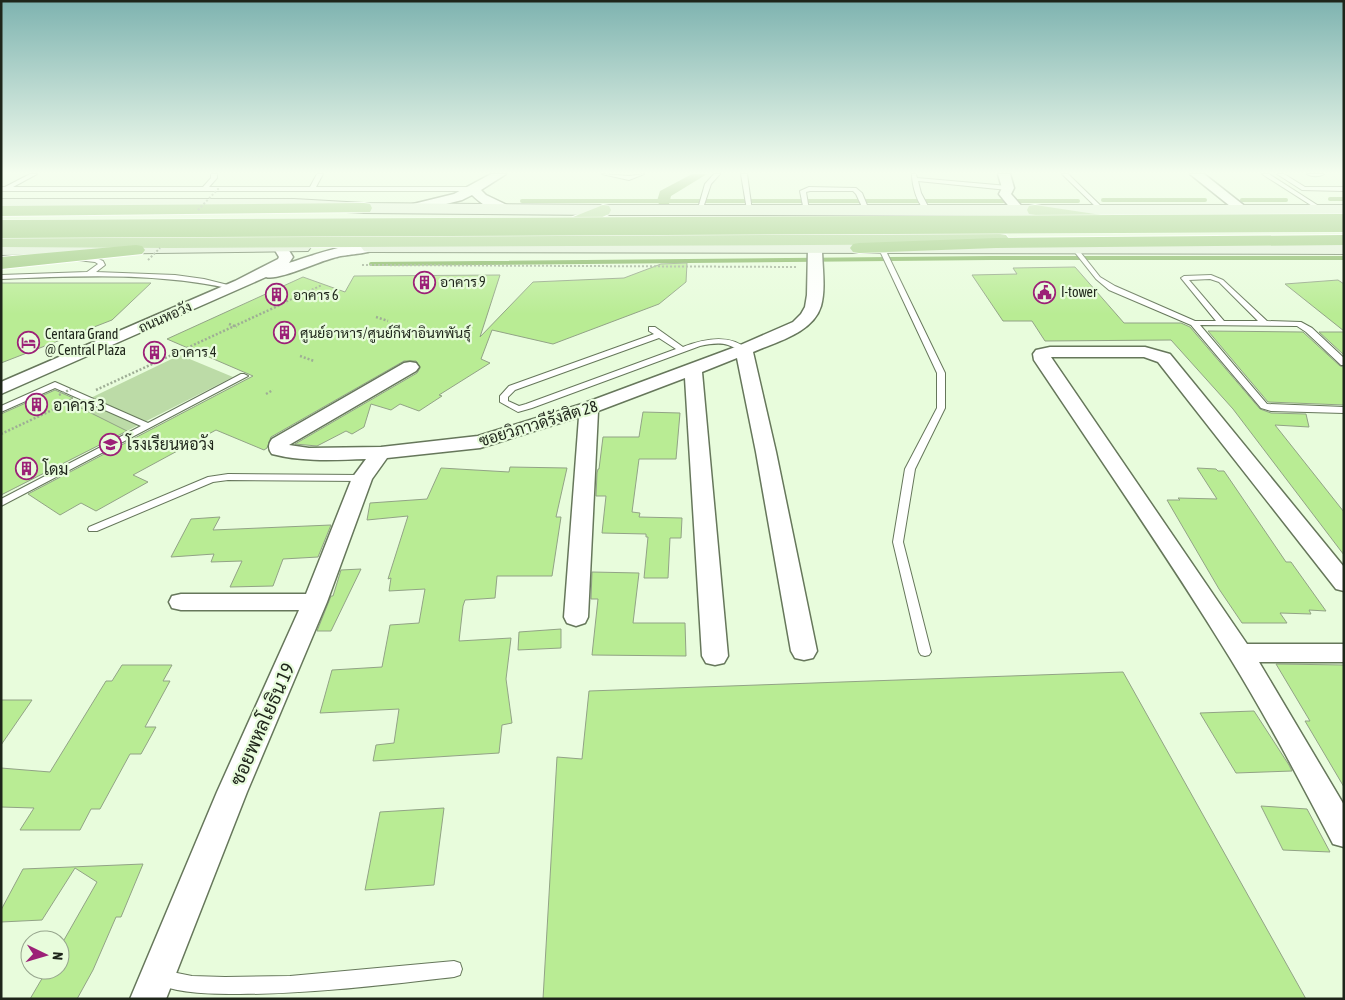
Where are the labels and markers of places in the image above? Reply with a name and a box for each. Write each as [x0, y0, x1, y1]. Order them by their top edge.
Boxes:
building icon: อาคาร 9 [412, 270, 436, 294]
place label: อาคาร 9 [440, 274, 486, 290]
public building icon: I-tower [1033, 280, 1057, 304]
building icon: อาคาร 6 [265, 283, 289, 307]
place label: I-tower [1061, 284, 1098, 300]
place label: อาคาร 6 [293, 287, 339, 303]
building icon: ศูนย์อาหาร/ศูนย์กีฬาอินทพันธุ์ [272, 321, 296, 345]
place label: ศูนย์อาหาร/ศูนย์กีฬาอินทพันธุ์ [300, 324, 471, 343]
place label: Centara Grand @ Central Plaza [45, 326, 126, 358]
hotel icon: Centara Grand @ Central Plaza [17, 330, 41, 354]
building icon: อาคาร 4 [143, 340, 167, 364]
place label: อาคาร 4 [171, 344, 217, 360]
building icon: อาคาร 3 [25, 393, 49, 417]
place label: อาคาร 3 [53, 396, 105, 414]
school or university icon: โรงเรียนหอวัง [98, 432, 122, 456]
place label: โรงเรียนหอวัง [125, 433, 214, 453]
building icon: โดม [15, 457, 39, 481]
place label: โดม [42, 458, 68, 478]

